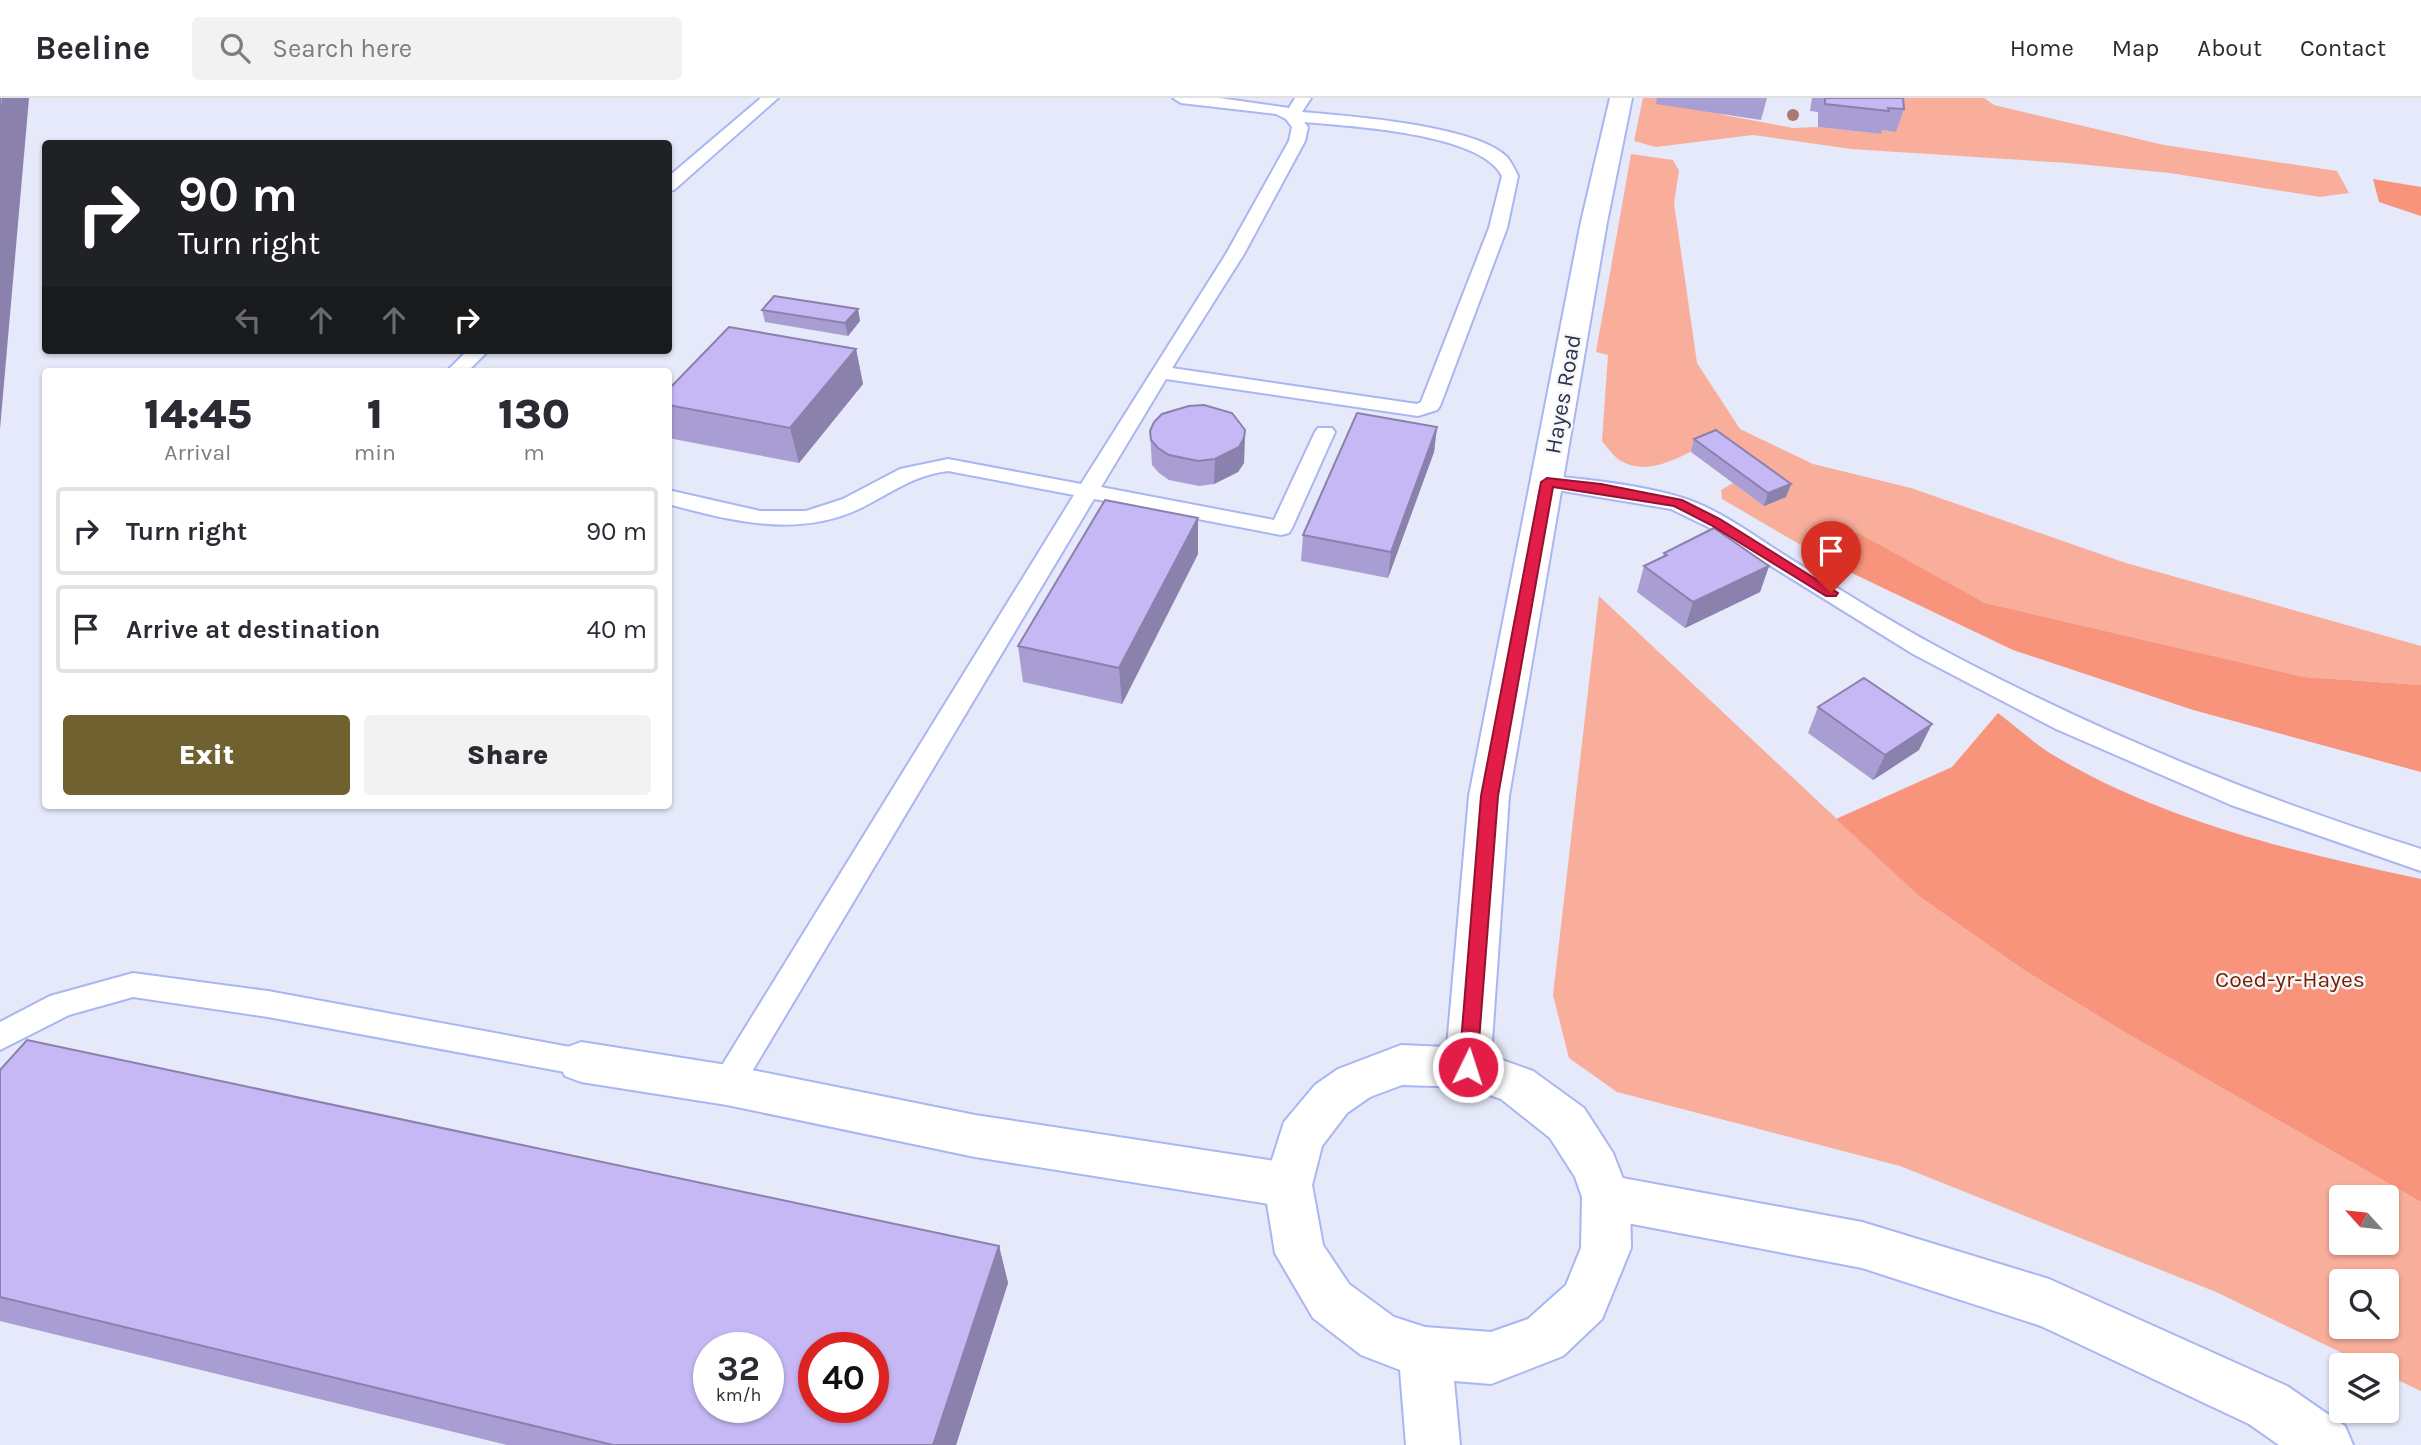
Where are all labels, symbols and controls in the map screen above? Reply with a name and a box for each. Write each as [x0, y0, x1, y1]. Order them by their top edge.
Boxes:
search box [192, 17, 682, 80]
text: Beeline [35, 29, 150, 67]
icon: search [216, 29, 254, 67]
text: Search here [272, 33, 412, 64]
text: Home [2010, 34, 2074, 62]
text: Map [2112, 34, 2159, 62]
text: About [2197, 34, 2262, 62]
text: Contact [2300, 34, 2386, 62]
text: 90 m [178, 166, 298, 223]
icon: right [63, 168, 154, 259]
text: Turn right [178, 225, 320, 262]
icon: left [229, 301, 267, 339]
icon: ahead [302, 301, 340, 339]
icon: ahead [375, 301, 413, 339]
icon: right [448, 301, 486, 339]
street label: Hayes Road [1539, 332, 1587, 456]
text: 14:45 [144, 389, 252, 439]
text: 1 [367, 389, 383, 439]
text: 130 [498, 389, 570, 439]
text: Arrival [164, 439, 232, 466]
text: min [354, 439, 396, 466]
text: m [523, 439, 545, 466]
icon: right [67, 512, 105, 550]
text: Turn right [126, 516, 247, 547]
text: 90 m [586, 516, 647, 547]
pin [1801, 521, 1861, 593]
icon: arrive [1812, 532, 1850, 570]
icon: arrive [67, 610, 105, 648]
text: Arrive at destination [126, 614, 380, 645]
text: 40 m [587, 614, 647, 645]
button: Exit [63, 715, 350, 795]
button: Share [364, 715, 651, 795]
park label: Coed-yr-Hayes [2215, 966, 2365, 993]
position arrow [1431, 1030, 1505, 1104]
north arrow [2329, 1185, 2399, 1255]
map controls [2329, 1185, 2399, 1423]
button: search [2329, 1269, 2399, 1339]
speed limit sign: 40 [798, 1332, 889, 1423]
text: 32 [717, 1348, 760, 1389]
button: layers [2329, 1353, 2399, 1423]
text: km/h [716, 1384, 761, 1406]

